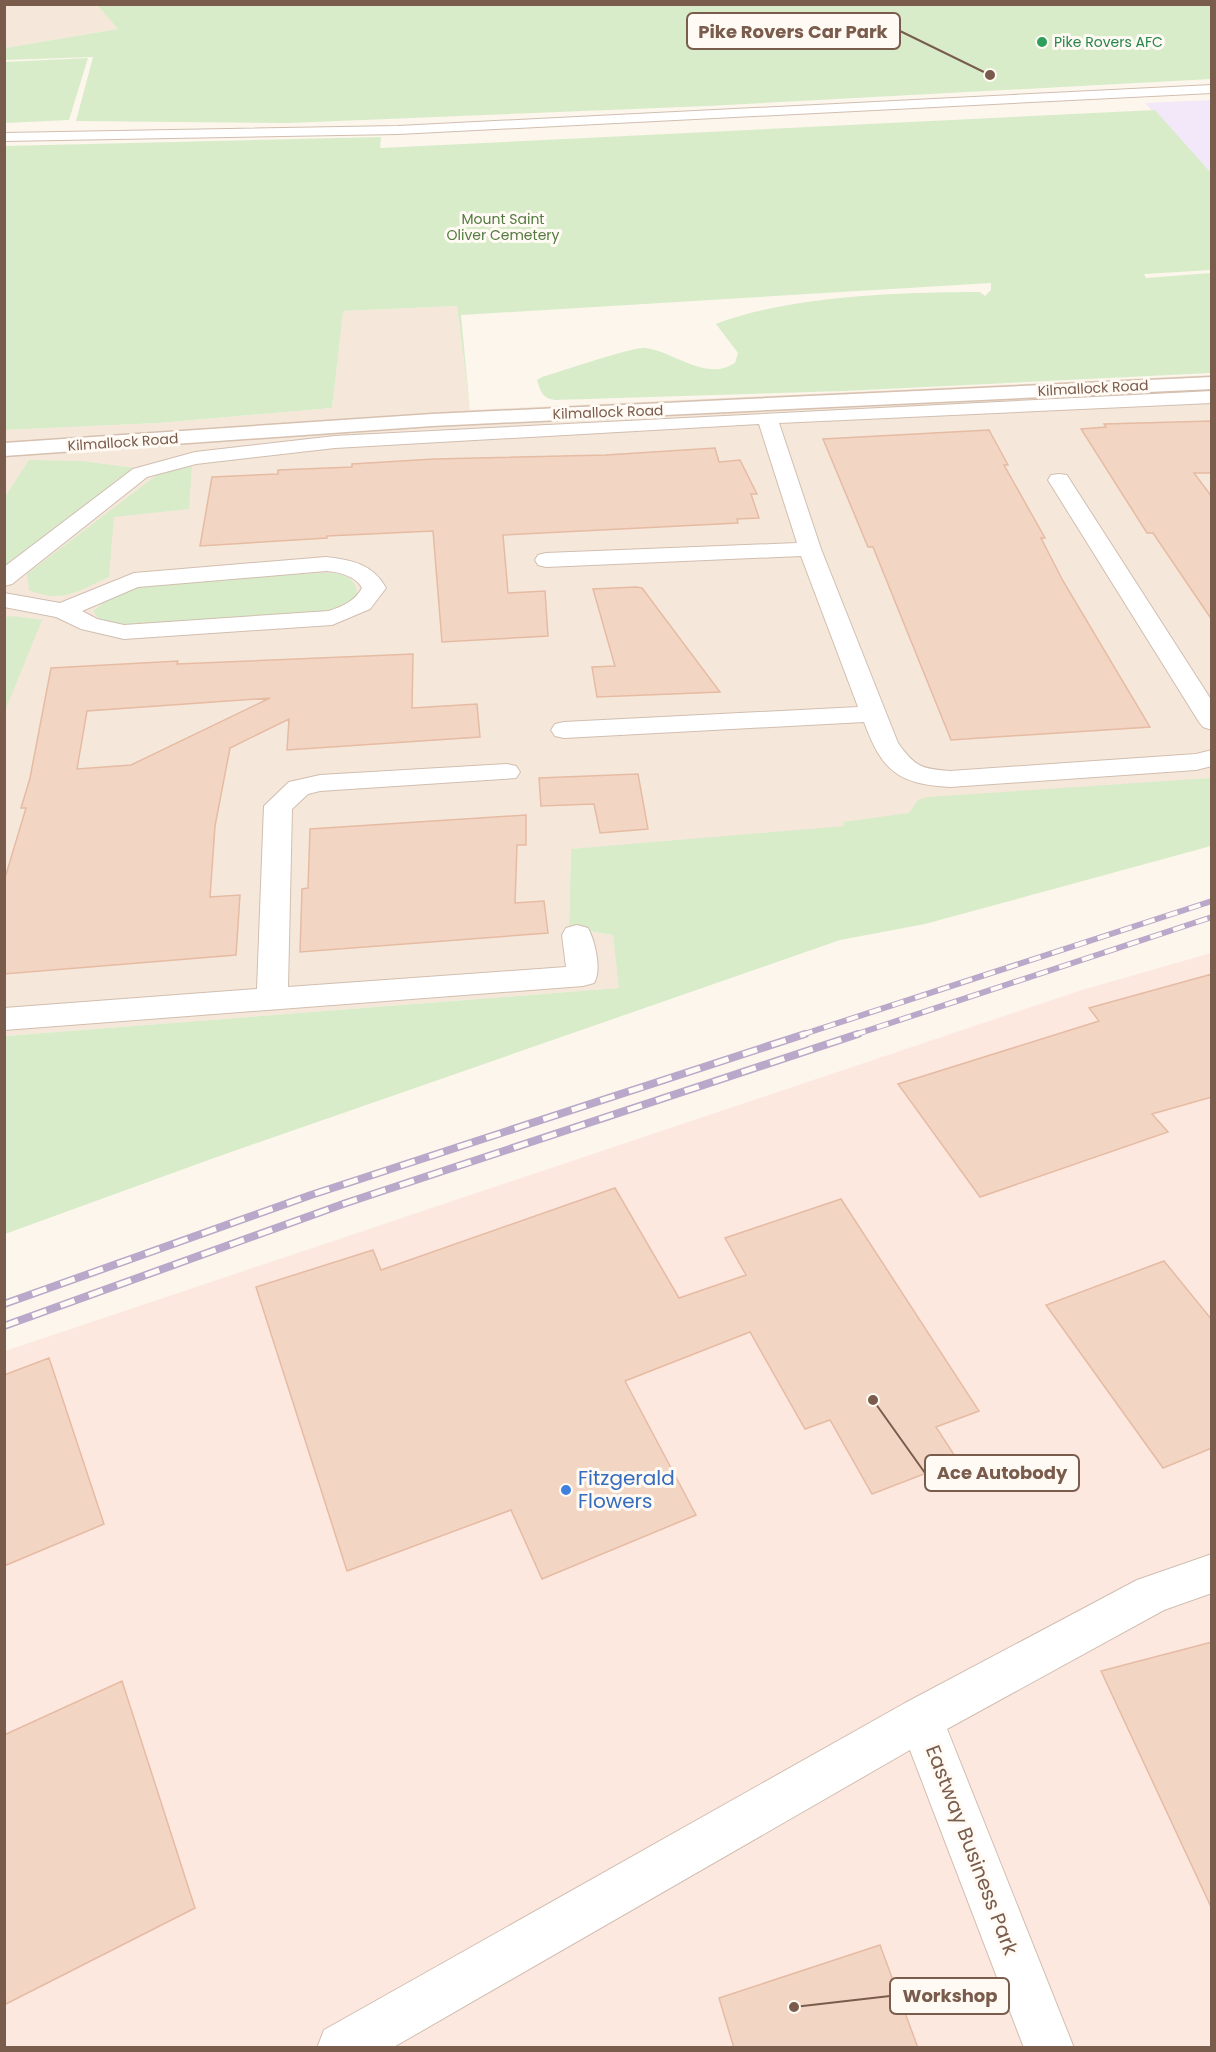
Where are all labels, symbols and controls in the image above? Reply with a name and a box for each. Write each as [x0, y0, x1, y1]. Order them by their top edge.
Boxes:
callout: Pike Rovers Car Park [687, 13, 900, 49]
text: Pike Rovers Car Park [698, 19, 889, 44]
place label: Pike Rovers AFC [1054, 32, 1163, 52]
marker: Pike Rovers AFC [1035, 35, 1049, 49]
park label: Mount Saint Oliver Cemetery [447, 209, 560, 245]
street label: Kilmallock Road [1037, 375, 1149, 401]
street label: Kilmallock Road [552, 400, 664, 424]
street label: Kilmallock Road [67, 428, 179, 456]
callout: Ace Autobody [925, 1455, 1079, 1491]
text: Ace Autobody [937, 1460, 1068, 1485]
place label: Fitzgerald Flowers [578, 1464, 675, 1515]
marker: Fitzgerald Flowers [559, 1483, 573, 1497]
street label: Eastway Business Park [919, 1741, 1025, 1960]
callout: Workshop [890, 1978, 1009, 2014]
text: Workshop [902, 1983, 998, 2008]

